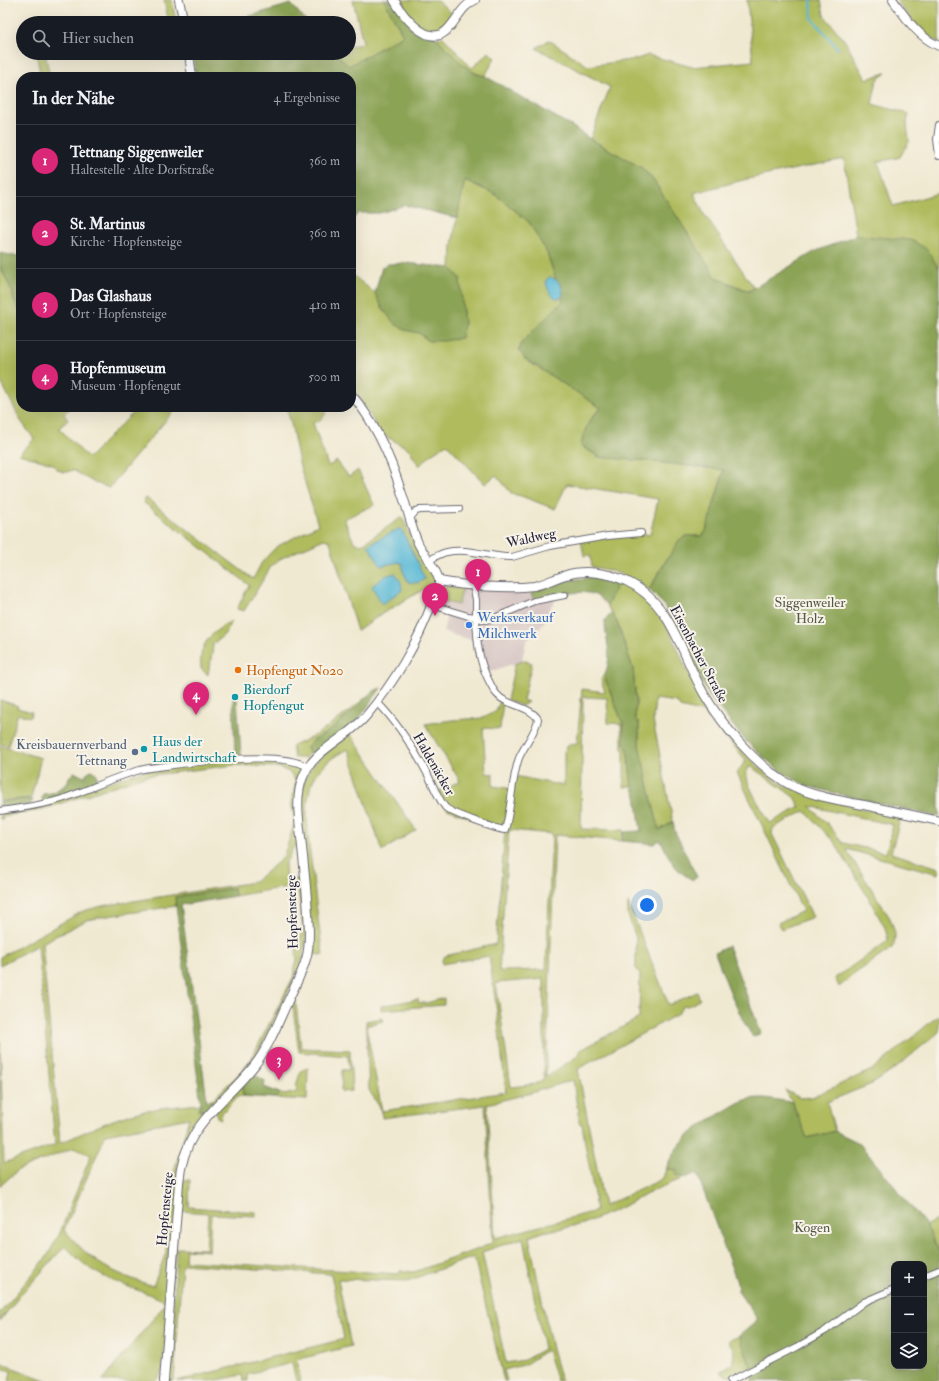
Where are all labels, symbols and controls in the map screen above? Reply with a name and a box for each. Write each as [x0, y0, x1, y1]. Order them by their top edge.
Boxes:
search box [16, 16, 356, 60]
icon: search [30, 27, 52, 49]
text: Hier suchen [62, 29, 134, 48]
text: In der Nähe [32, 88, 114, 109]
text: 4 Ergebnisse [273, 90, 340, 106]
text: Tettnang Siggenweiler [70, 143, 203, 162]
text: 1 [43, 153, 47, 169]
text: 360 m [309, 153, 340, 169]
text: Haltestelle · Alte Dorfstraße [70, 162, 214, 178]
text: St. Martinus [70, 215, 145, 234]
text: 2 [42, 225, 48, 241]
text: 360 m [309, 225, 340, 241]
text: Kirche · Hopfensteige [70, 234, 182, 250]
text: Das Glashaus [70, 287, 151, 306]
text: 3 [43, 297, 48, 313]
text: 410 m [309, 297, 340, 313]
text: Ort · Hopfensteige [70, 306, 167, 322]
text: Hopfenmuseum [70, 359, 166, 378]
text: 4 [41, 369, 49, 385]
text: 500 m [308, 369, 340, 385]
text: Museum · Hopfengut [70, 378, 181, 394]
street label: Waldweg [504, 524, 558, 552]
pin: 1 [465, 559, 491, 592]
pin: 2 [422, 583, 448, 616]
park label: Siggenweiler Holz [775, 594, 846, 627]
street label: Eisenbacher Straße [666, 602, 732, 706]
place label: Werksverkauf Milchwerk [476, 609, 556, 642]
marker: Werksverkauf Milchwerk [464, 620, 474, 630]
place label: Hopfengut No20 [246, 662, 344, 680]
marker: Hopfengut No20 [233, 665, 243, 675]
place label: Bierdorf Hopfengut [243, 681, 305, 715]
pin: 4 [183, 682, 209, 715]
marker: Bierdorf Hopfengut [230, 692, 240, 702]
street label: Haldenäcker [409, 730, 459, 799]
place label: Haus der Landwirtschaft [152, 733, 237, 766]
place label: Kreisbauernverband Tettnang [16, 736, 128, 769]
marker: Haus der Landwirtschaft [139, 744, 149, 754]
marker: Kreisbauernverband Tettnang [130, 747, 140, 757]
street label: Hopfensteige [282, 874, 303, 949]
your location [637, 895, 657, 915]
pin: 3 [266, 1047, 292, 1080]
street label: Hopfensteige [153, 1171, 178, 1247]
park label: Kogen [794, 1219, 830, 1236]
map controls [891, 1261, 927, 1369]
button: + [891, 1261, 927, 1297]
button: − [891, 1297, 927, 1333]
button: layers [891, 1333, 927, 1369]

